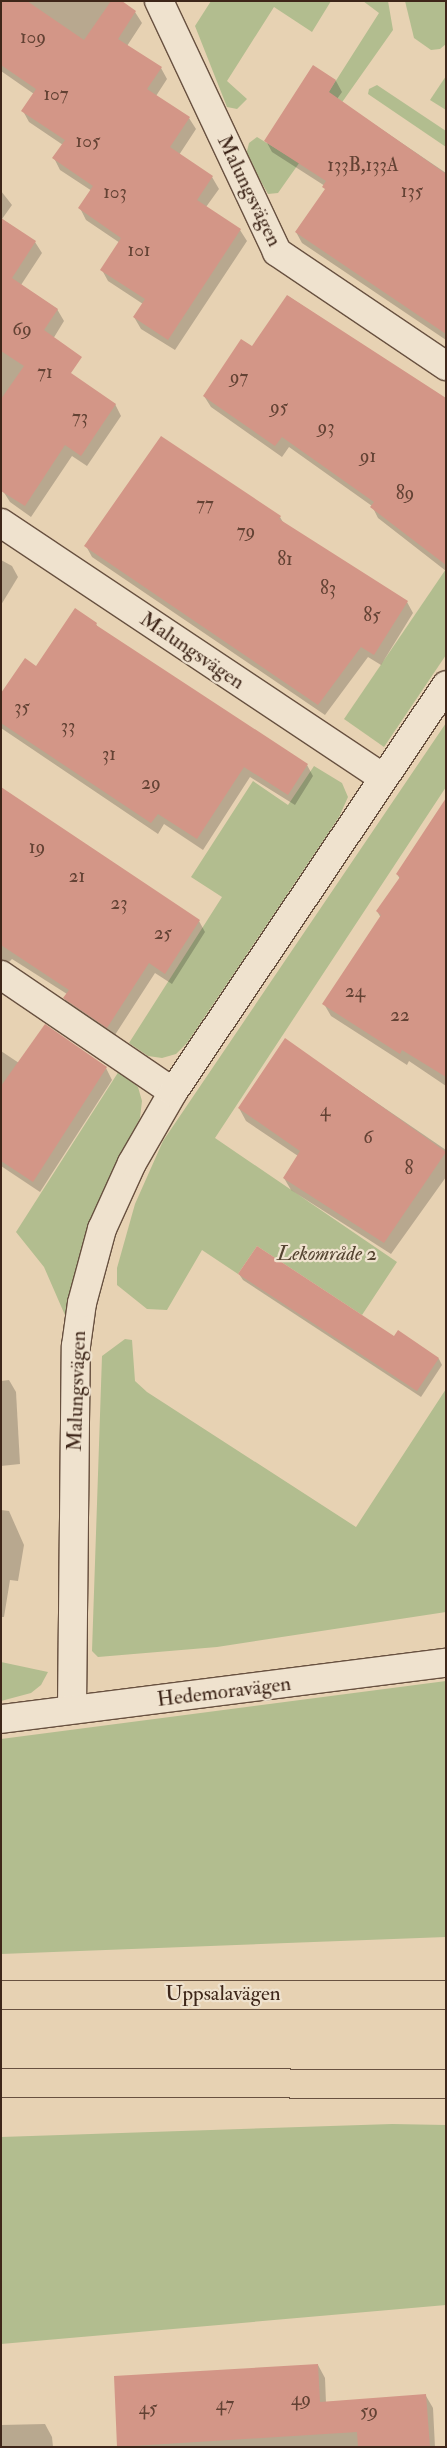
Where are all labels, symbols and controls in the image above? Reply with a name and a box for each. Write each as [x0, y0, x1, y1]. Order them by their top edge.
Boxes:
house number: 109 [20, 27, 46, 49]
house number: 107 [43, 84, 69, 106]
house number: 105 [76, 131, 100, 153]
street label: Malungsvägen [211, 131, 287, 251]
house number: 133B,133A [327, 155, 399, 177]
house number: 135 [401, 181, 423, 203]
house number: 103 [103, 182, 127, 204]
house number: 101 [127, 240, 151, 262]
house number: 69 [12, 319, 32, 341]
house number: 71 [37, 362, 53, 384]
house number: 97 [230, 367, 248, 389]
house number: 95 [270, 397, 288, 419]
house number: 73 [72, 407, 88, 429]
house number: 93 [317, 417, 335, 439]
house number: 91 [360, 446, 376, 468]
house number: 89 [396, 483, 414, 505]
house number: 77 [196, 494, 214, 516]
house number: 79 [237, 521, 255, 543]
house number: 81 [277, 549, 293, 571]
house number: 83 [320, 578, 336, 600]
house number: 85 [363, 605, 381, 627]
street label: Malungsvägen [135, 607, 249, 695]
house number: 35 [14, 697, 30, 719]
house number: 33 [61, 716, 75, 738]
house number: 31 [102, 744, 116, 766]
house number: 29 [141, 773, 161, 795]
house number: 19 [29, 837, 45, 859]
house number: 21 [69, 866, 85, 888]
house number: 23 [111, 893, 127, 915]
house number: 25 [154, 923, 172, 945]
house number: 24 [345, 981, 365, 1003]
house number: 22 [390, 1005, 410, 1027]
house number: 4 [320, 1100, 330, 1122]
house number: 6 [363, 1127, 373, 1149]
house number: 8 [405, 1158, 413, 1180]
park label: Lekområde 2 [277, 1241, 377, 1267]
street label: Malungsvägen [62, 1330, 92, 1452]
street label: Hedemoravägen [156, 1671, 292, 1713]
street label: Uppsalavägen [165, 1981, 281, 2007]
house number: 49 [291, 2389, 311, 2411]
house number: 47 [216, 2394, 234, 2416]
house number: 45 [139, 2398, 157, 2420]
house number: 59 [360, 2401, 378, 2423]

